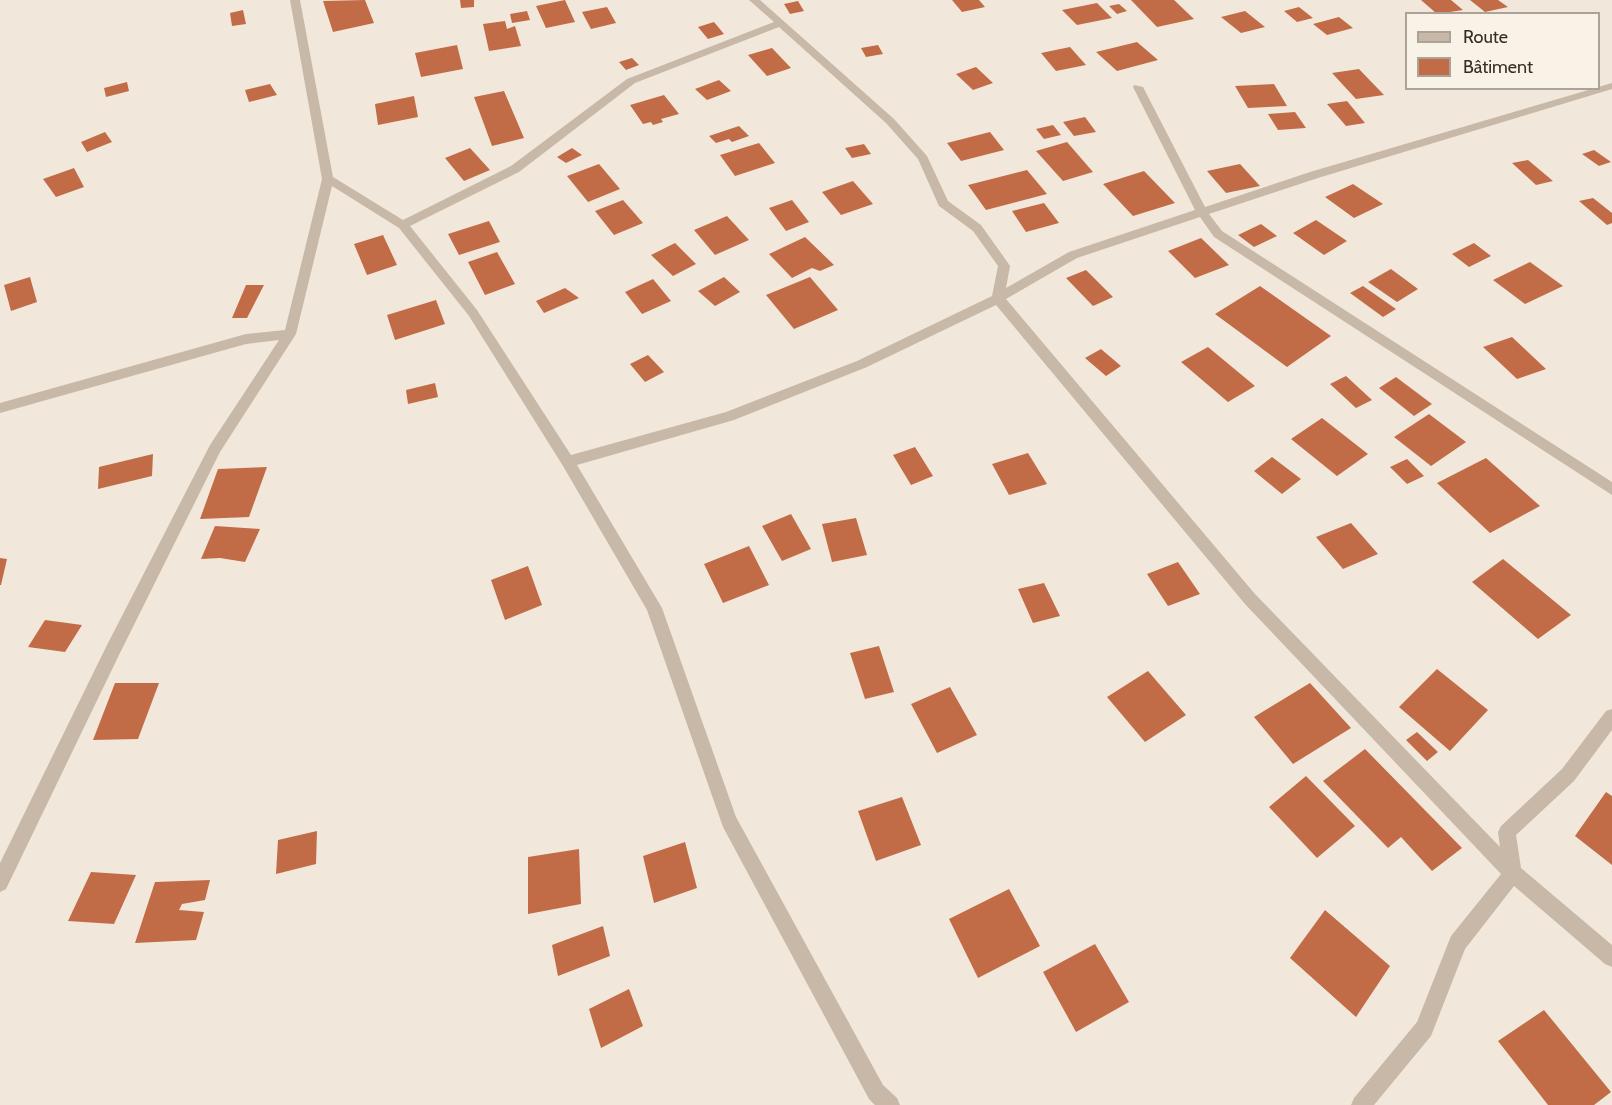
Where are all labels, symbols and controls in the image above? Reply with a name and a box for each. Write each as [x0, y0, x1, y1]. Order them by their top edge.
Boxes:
legend [1405, 12, 1600, 90]
text: Route [1463, 26, 1508, 48]
text: Bâtiment [1463, 56, 1533, 78]

